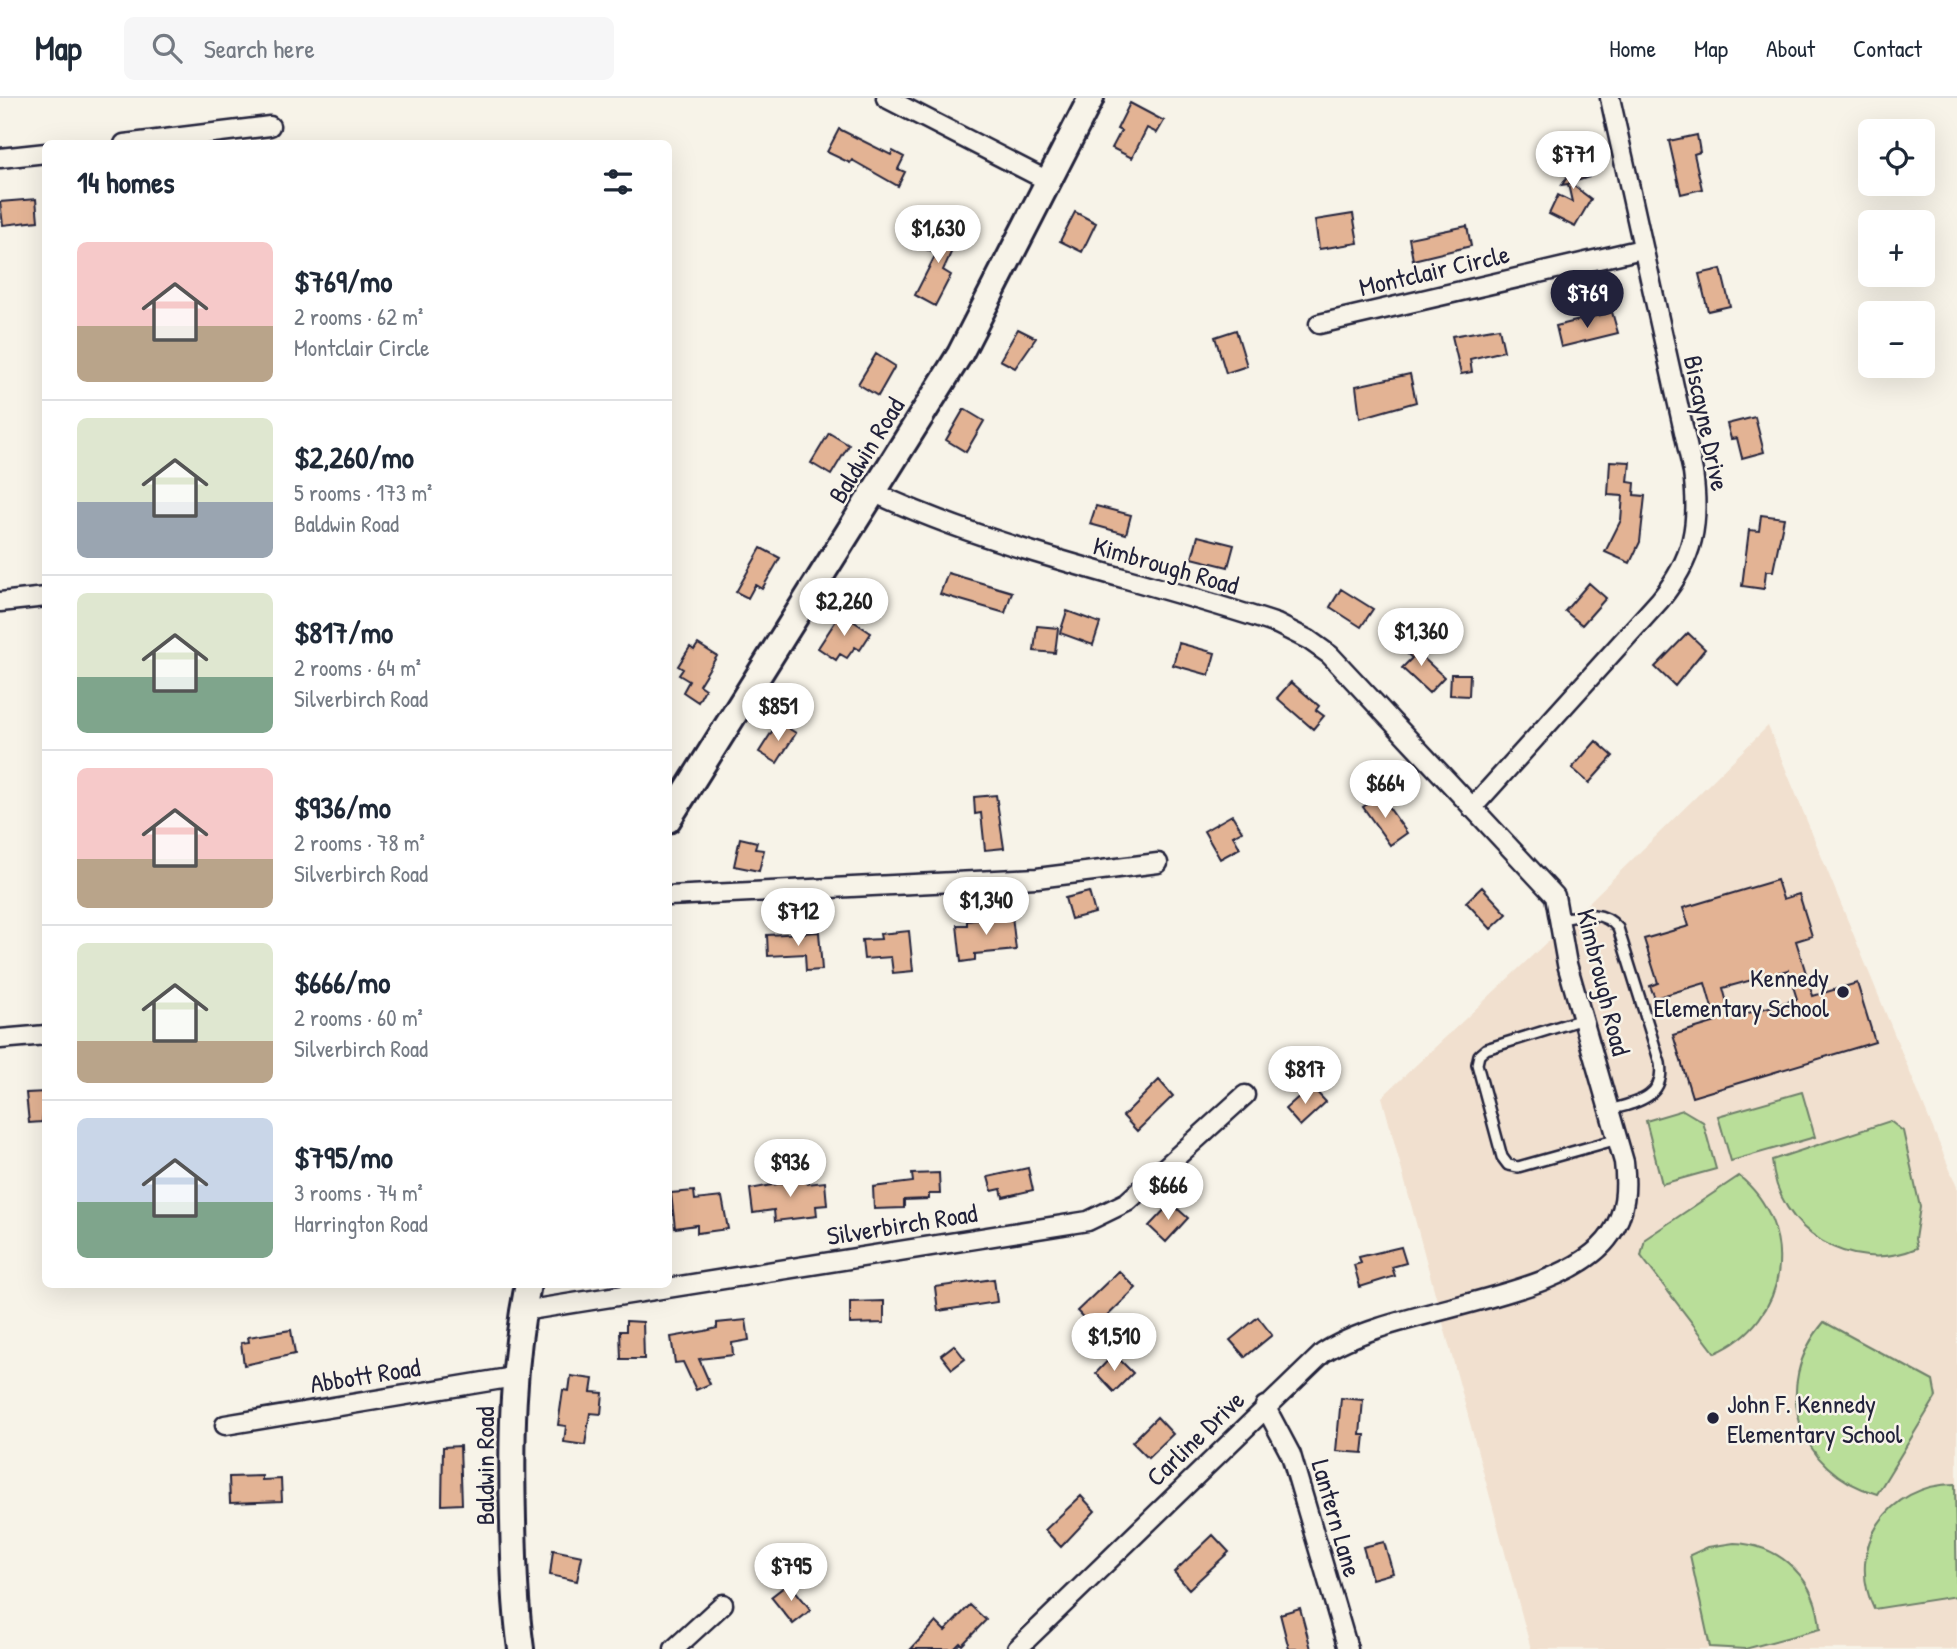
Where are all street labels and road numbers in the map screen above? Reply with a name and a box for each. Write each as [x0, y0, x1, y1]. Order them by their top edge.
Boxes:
street label: Montclair Circle [1355, 236, 1513, 304]
street label: Biscayne Drive [1676, 352, 1738, 494]
street label: Baldwin Road [820, 390, 912, 510]
street label: Kimbrough Road [1089, 528, 1243, 602]
street label: Kimbrough Road [1569, 905, 1639, 1059]
street label: Silverbirch Road [824, 1195, 980, 1253]
street label: Abbott Road [307, 1349, 423, 1401]
street label: Carline Drive [1138, 1382, 1252, 1494]
street label: Baldwin Road [467, 1407, 502, 1525]
street label: Lantern Lane [1304, 1455, 1370, 1581]

